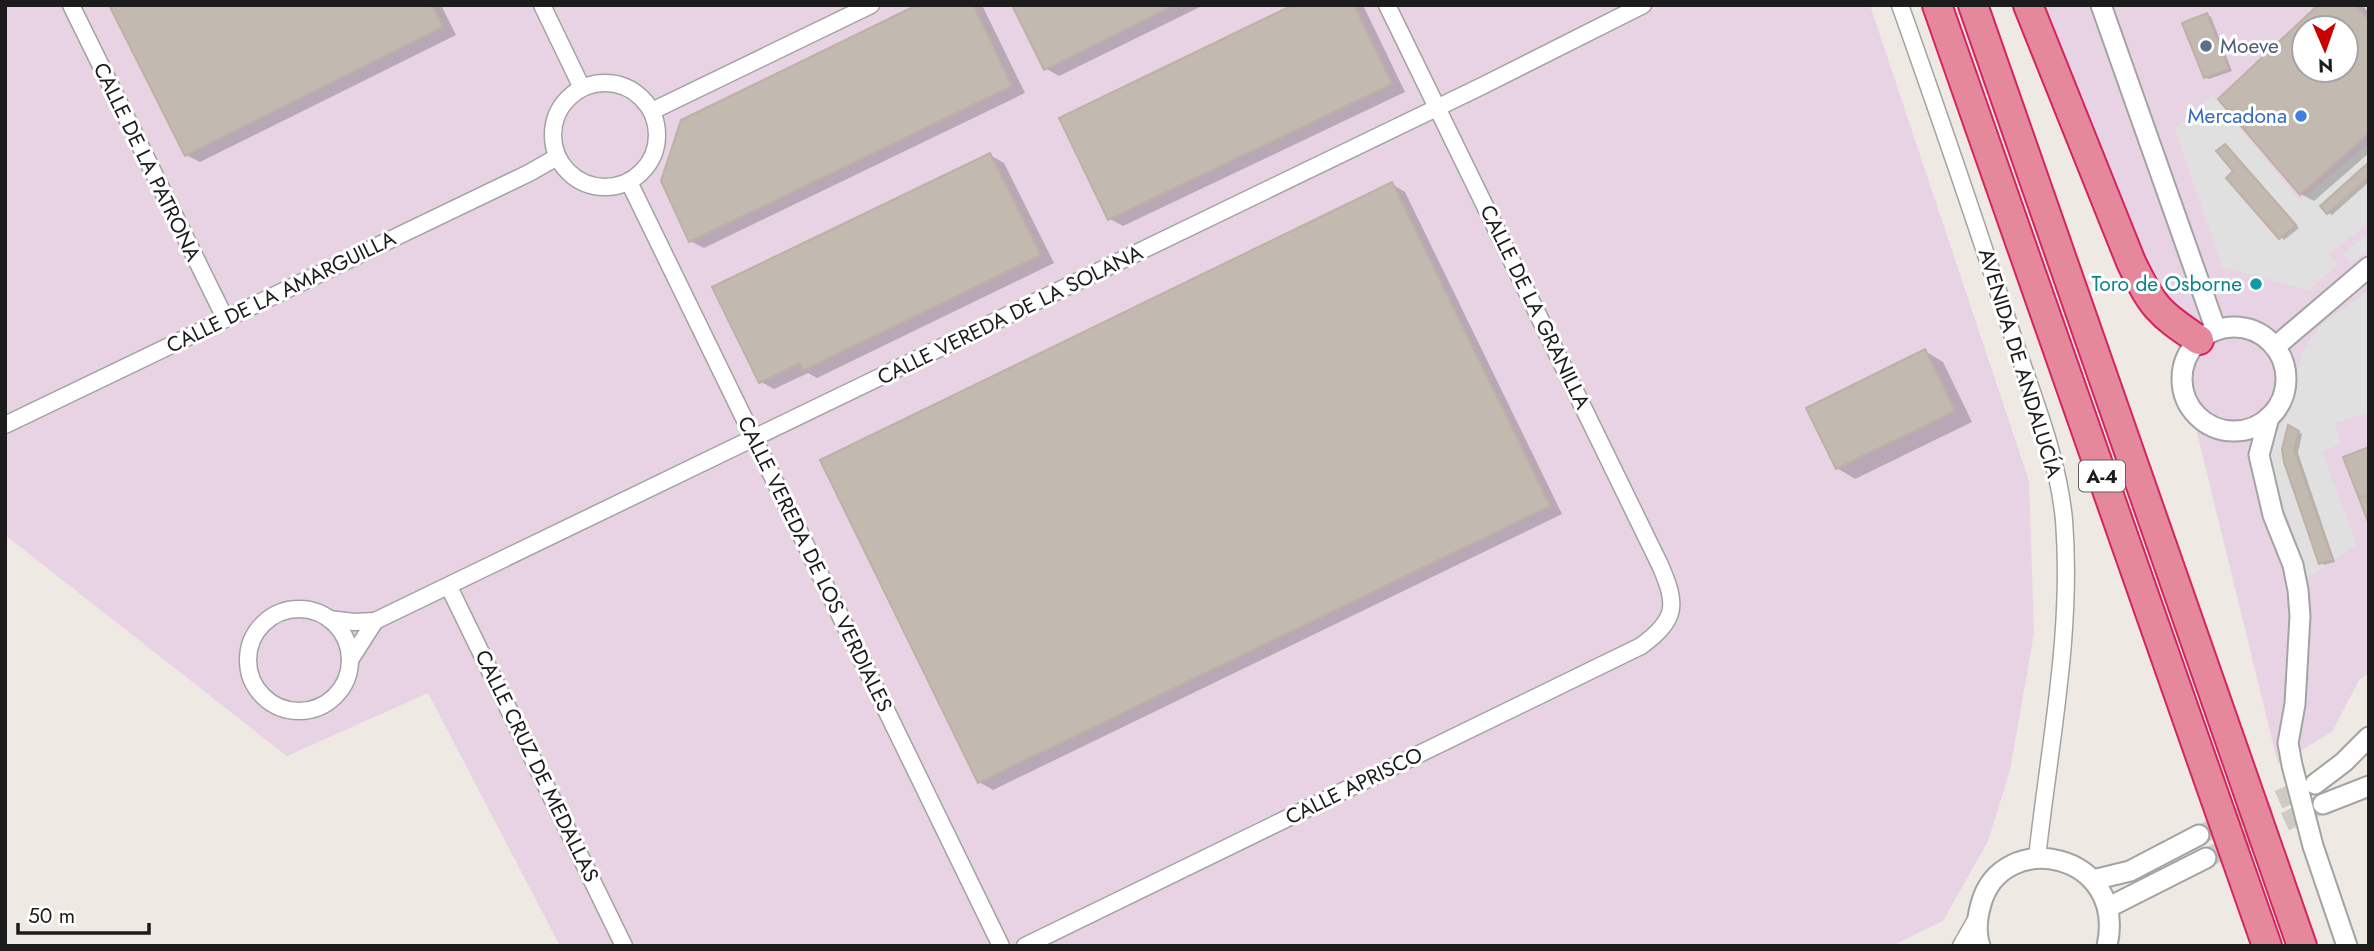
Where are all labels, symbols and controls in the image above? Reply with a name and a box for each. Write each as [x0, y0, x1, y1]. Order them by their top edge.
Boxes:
north arrow [2290, 14, 2360, 84]
place label: Moeve [2220, 31, 2279, 61]
marker: Moeve [2198, 38, 2214, 54]
text: N [2318, 52, 2334, 79]
street label: CALLE DE LA PATRONA [86, 58, 208, 267]
place label: Mercadona [2188, 101, 2287, 131]
marker: Mercadona [2293, 108, 2309, 124]
street label: CALLE DE LA GRANILLA [1472, 200, 1598, 414]
street label: CALLE DE LA AMARGUILLA [161, 223, 401, 361]
street label: CALLE VEREDA DE LA SOLANA [872, 238, 1148, 392]
street label: AVENIDA DE ANDALUCÍA [1971, 245, 2069, 481]
place label: Toro de Osborne [2092, 269, 2242, 299]
marker: Toro de Osborne [2248, 276, 2264, 292]
street label: CALLE VEREDA DE LOS VERDIALES [730, 411, 900, 717]
road number: A-4 [2079, 461, 2125, 491]
street label: CALLE CRUZ DE MEDALLAS [468, 645, 606, 887]
street label: CALLE APRISCO [1280, 740, 1428, 832]
scale bar [18, 892, 149, 936]
text: 50 m [28, 901, 75, 931]

